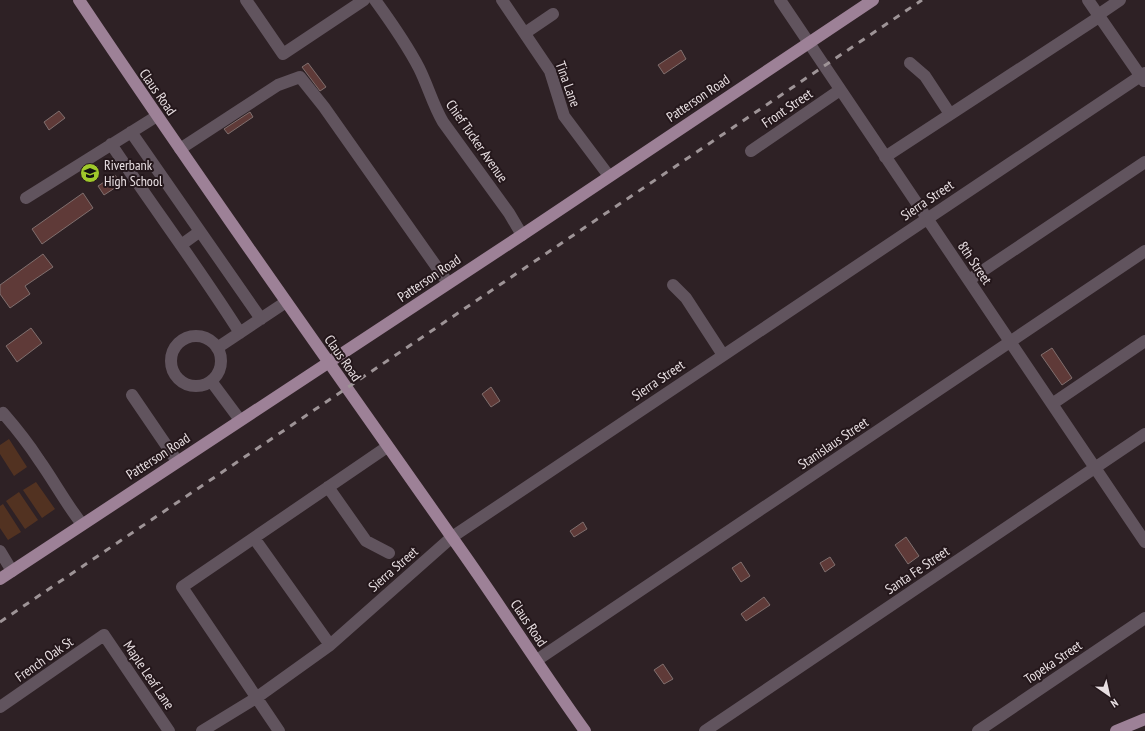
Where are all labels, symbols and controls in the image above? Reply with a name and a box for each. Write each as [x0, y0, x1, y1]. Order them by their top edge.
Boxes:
street label: Tina Lane [551, 59, 585, 109]
street label: Claus Road [135, 65, 181, 119]
street label: Patterson Road [663, 70, 733, 126]
street label: Front Street [758, 84, 816, 132]
street label: Chief Tucker Avenue [442, 96, 512, 186]
place label: Riverbank High School [104, 156, 163, 190]
school or university icon: Riverbank High School [79, 162, 101, 184]
street label: Sierra Street [897, 176, 957, 224]
street label: 8th Street [954, 238, 996, 288]
street label: Patterson Road [394, 250, 464, 306]
street label: Claus Road [320, 331, 366, 385]
street label: Sierra Street [628, 356, 688, 404]
street label: Stanislaus Street [794, 413, 872, 473]
street label: Patterson Road [123, 429, 193, 483]
street label: Sierra Street [364, 542, 422, 595]
street label: Santa Fe Street [881, 542, 953, 598]
street label: Claus Road [507, 596, 551, 650]
street label: French Oak St [11, 632, 77, 686]
street label: Topeka Street [1021, 636, 1085, 688]
street label: Maple Leaf Lane [119, 637, 179, 713]
north arrow [1089, 675, 1129, 715]
text: N [1108, 696, 1121, 711]

